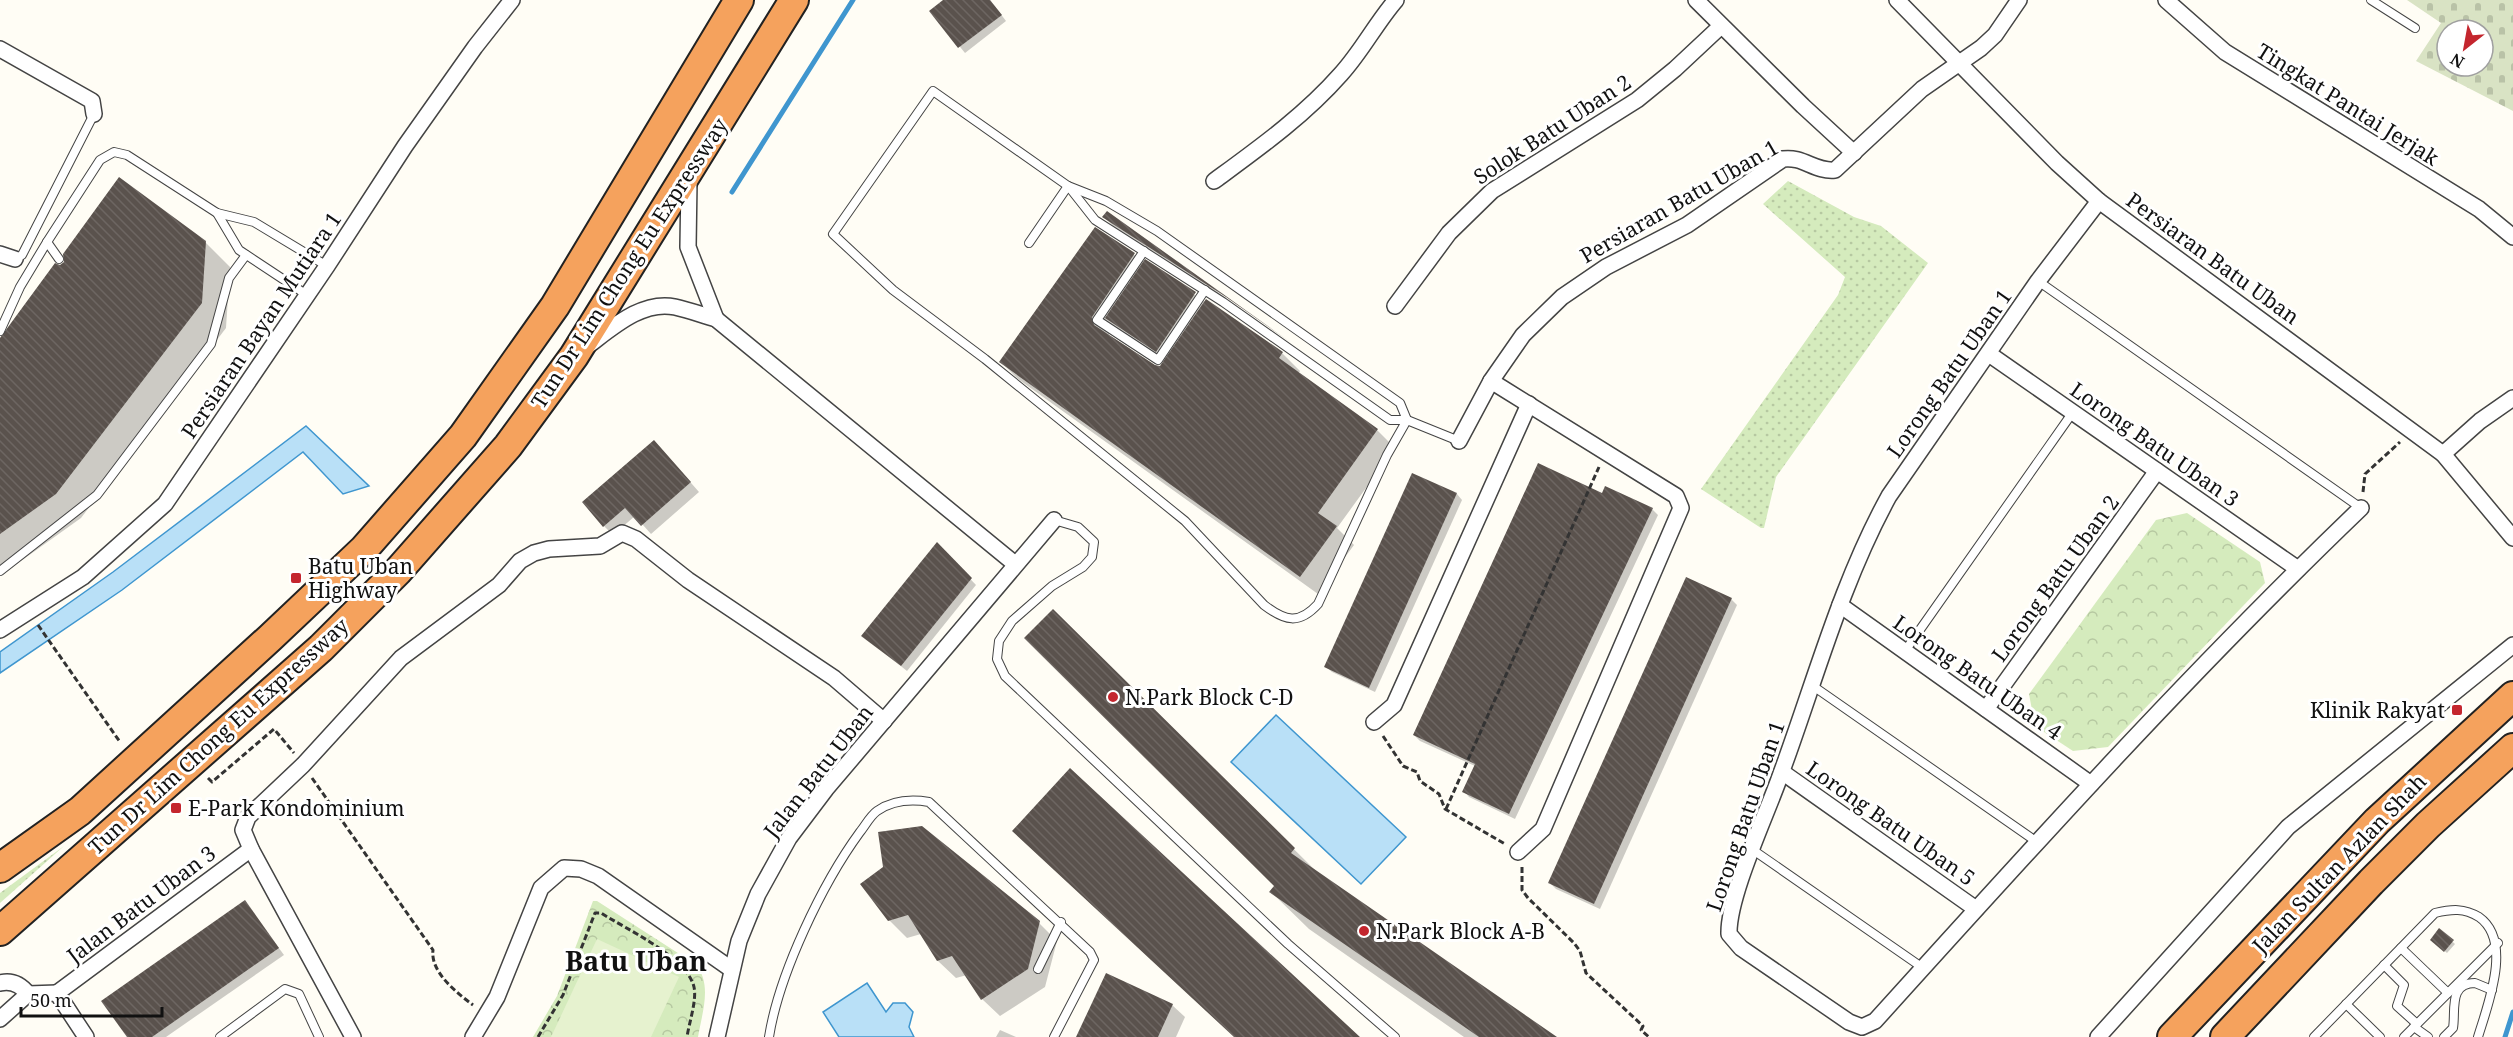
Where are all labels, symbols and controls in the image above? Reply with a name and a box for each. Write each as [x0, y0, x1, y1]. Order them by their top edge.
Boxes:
north arrow [2435, 18, 2495, 78]
street label: Tingkat Pantai Jerjak [2252, 37, 2445, 172]
text: N [2446, 48, 2468, 74]
street label: Solok Batu Uban 2 [1468, 68, 1636, 190]
street label: Tun Dr Lim Chong Eu Expressway [524, 112, 734, 414]
street label: Persiaran Batu Uban 1 [1575, 133, 1783, 269]
street label: Persiaran Batu Uban [2121, 186, 2305, 330]
street label: Persiaran Bayan Mutiara 1 [175, 206, 347, 444]
street label: Lorong Batu Uban 1 [1880, 283, 2018, 463]
street label: Lorong Batu Uban 3 [2065, 375, 2245, 513]
street label: Lorong Batu Uban 2 [1985, 489, 2125, 667]
place label: Batu Uban Highway [308, 552, 413, 604]
marker: Batu Uban Highway [289, 571, 303, 585]
street label: Lorong Batu Uban 4 [1888, 608, 2068, 746]
street label: Tun Dr Lim Chong Eu Expressway [82, 611, 354, 861]
place label: N.Park Block C-D [1125, 683, 1294, 711]
marker: N.Park Block C-D [1106, 690, 1120, 704]
place label: Klinik Rakyat [2310, 696, 2445, 724]
street label: Jalan Batu Uban [757, 699, 879, 844]
marker: Klinik Rakyat [2450, 703, 2464, 717]
street label: Lorong Batu Uban 1 [1699, 717, 1791, 915]
street label: Lorong Batu Uban 5 [1801, 754, 1981, 892]
street label: Jalan Sultan Azlan Shah [2245, 767, 2432, 959]
place label: E-Park Kondominium [188, 794, 405, 822]
marker: E-Park Kondominium [169, 801, 183, 815]
street label: Jalan Batu Uban 3 [60, 839, 221, 970]
place label: N.Park Block A-B [1376, 917, 1545, 945]
marker: N.Park Block A-B [1357, 924, 1371, 938]
district label: Batu Uban [565, 942, 707, 979]
scale bar [21, 980, 162, 1018]
text: 50 m [30, 988, 72, 1012]

